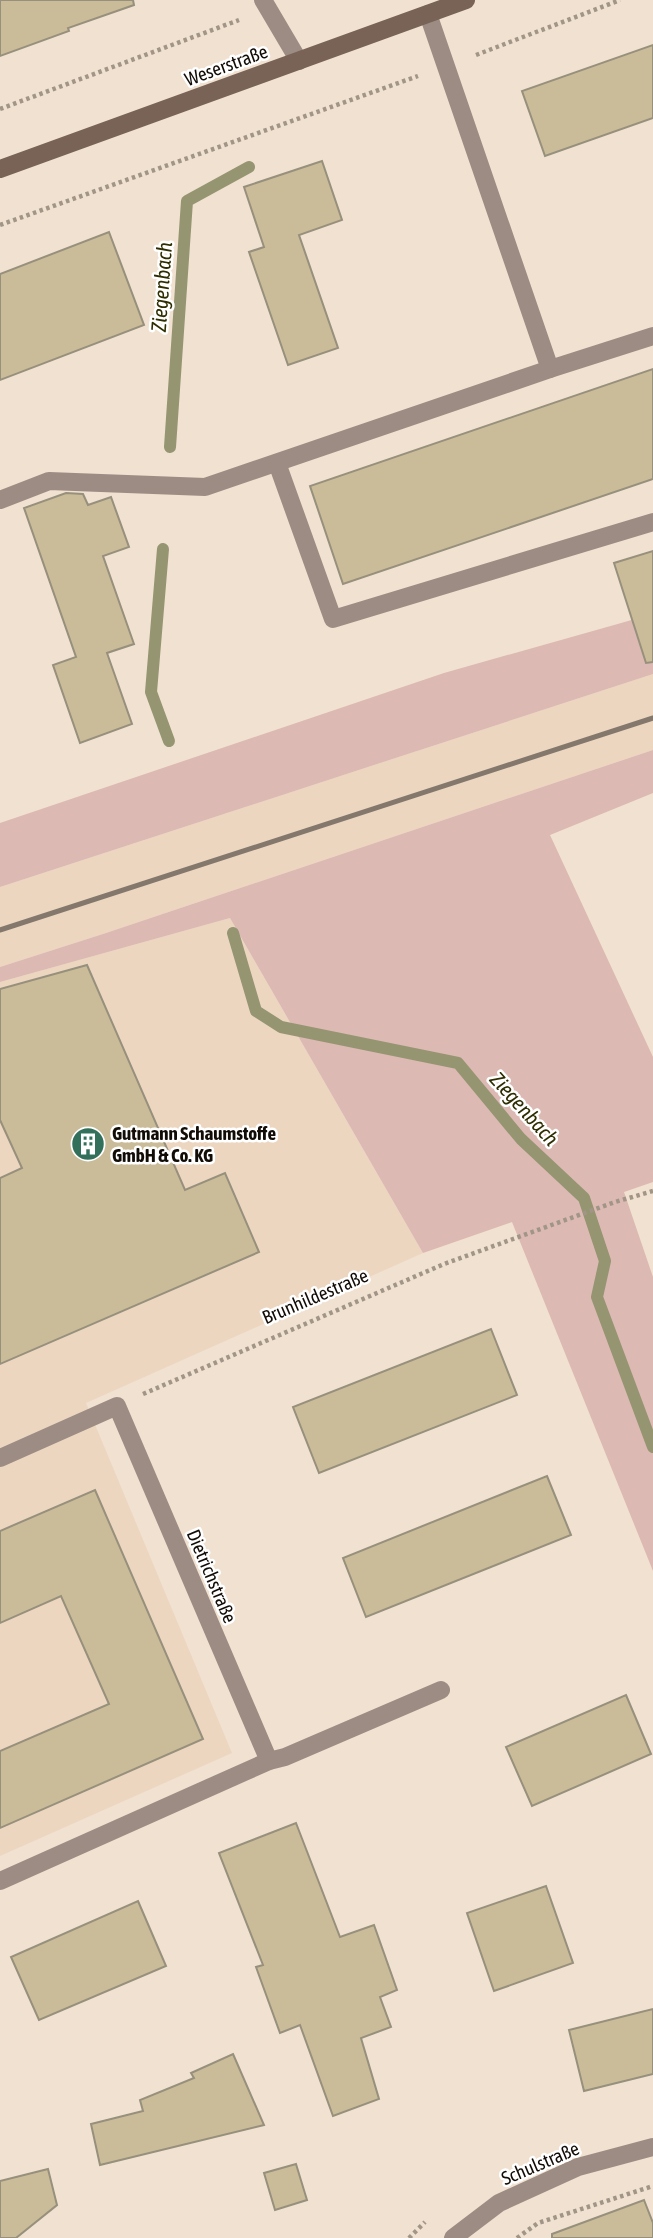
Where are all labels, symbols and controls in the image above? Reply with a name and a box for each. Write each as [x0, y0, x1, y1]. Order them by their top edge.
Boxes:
street label: Weserstraße [182, 40, 270, 90]
water label: Ziegenbach [146, 241, 176, 333]
water label: Ziegenbach [486, 1067, 564, 1150]
place label: Gutmann Schaumstoffe GmbH & Co. KG [112, 1122, 276, 1166]
building icon: Gutmann Schaumstoffe GmbH & Co. KG [69, 1125, 107, 1163]
street label: Brunhildestraße [259, 1264, 371, 1328]
street label: Dietrichstraße [183, 1526, 241, 1626]
street label: Schulstraße [498, 2137, 582, 2189]

